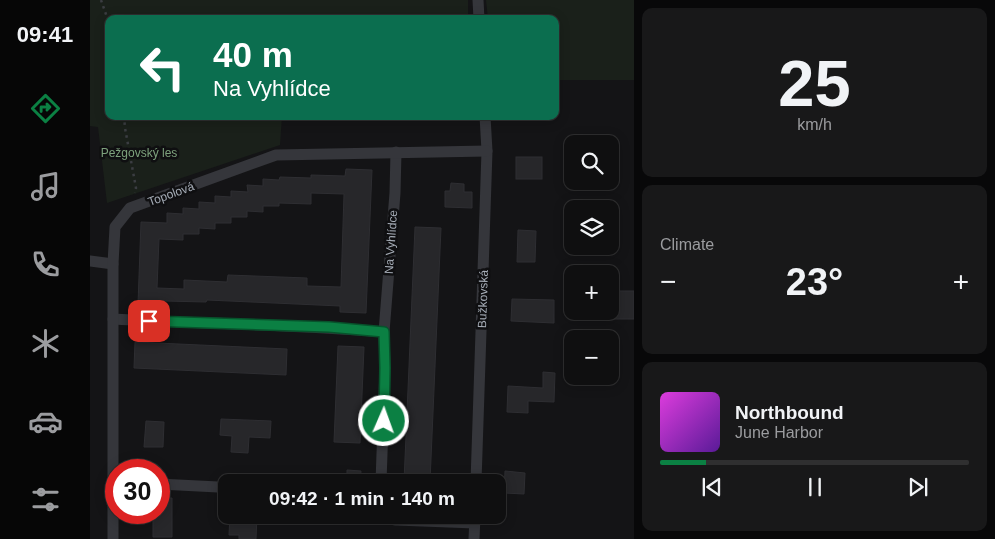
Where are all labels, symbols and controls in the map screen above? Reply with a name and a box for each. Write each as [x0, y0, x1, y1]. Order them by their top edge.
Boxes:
text: 09:41 [17, 22, 73, 47]
icon: left [130, 35, 195, 100]
text: 40 m [213, 35, 293, 74]
text: 25 [778, 47, 851, 120]
text: Na Vyhlídce [213, 76, 331, 101]
icon: directions [28, 91, 63, 126]
text: km/h [797, 116, 832, 133]
map controls [564, 135, 619, 385]
button: search [564, 135, 619, 190]
park label: Pežgovský les [101, 146, 177, 160]
icon: music [28, 169, 63, 204]
street label: Topolová [146, 179, 196, 209]
button: layers [564, 200, 619, 255]
street label: Na Vyhlídce [382, 209, 400, 275]
text: Climate [660, 236, 714, 253]
icon: phone [28, 247, 63, 282]
text: 23° [786, 261, 843, 303]
button: + [564, 265, 619, 320]
text: − [660, 266, 676, 297]
text: + [953, 266, 969, 297]
street label: Bužkovská [475, 269, 491, 328]
pin [128, 300, 170, 342]
icon: arrive [135, 307, 163, 335]
icon: climate [28, 326, 63, 361]
button: − [564, 330, 619, 385]
position arrow [357, 394, 409, 446]
text: Northbound [735, 402, 844, 423]
icon: car [28, 404, 63, 439]
text: June Harbor [735, 424, 823, 441]
speed limit sign: 30 [105, 459, 170, 524]
icon: previous [698, 473, 726, 501]
icon: pause [801, 473, 829, 501]
icon: next [904, 473, 932, 501]
icon: filters [28, 482, 63, 517]
text: 09:42 · 1 min · 140 m [269, 488, 455, 509]

